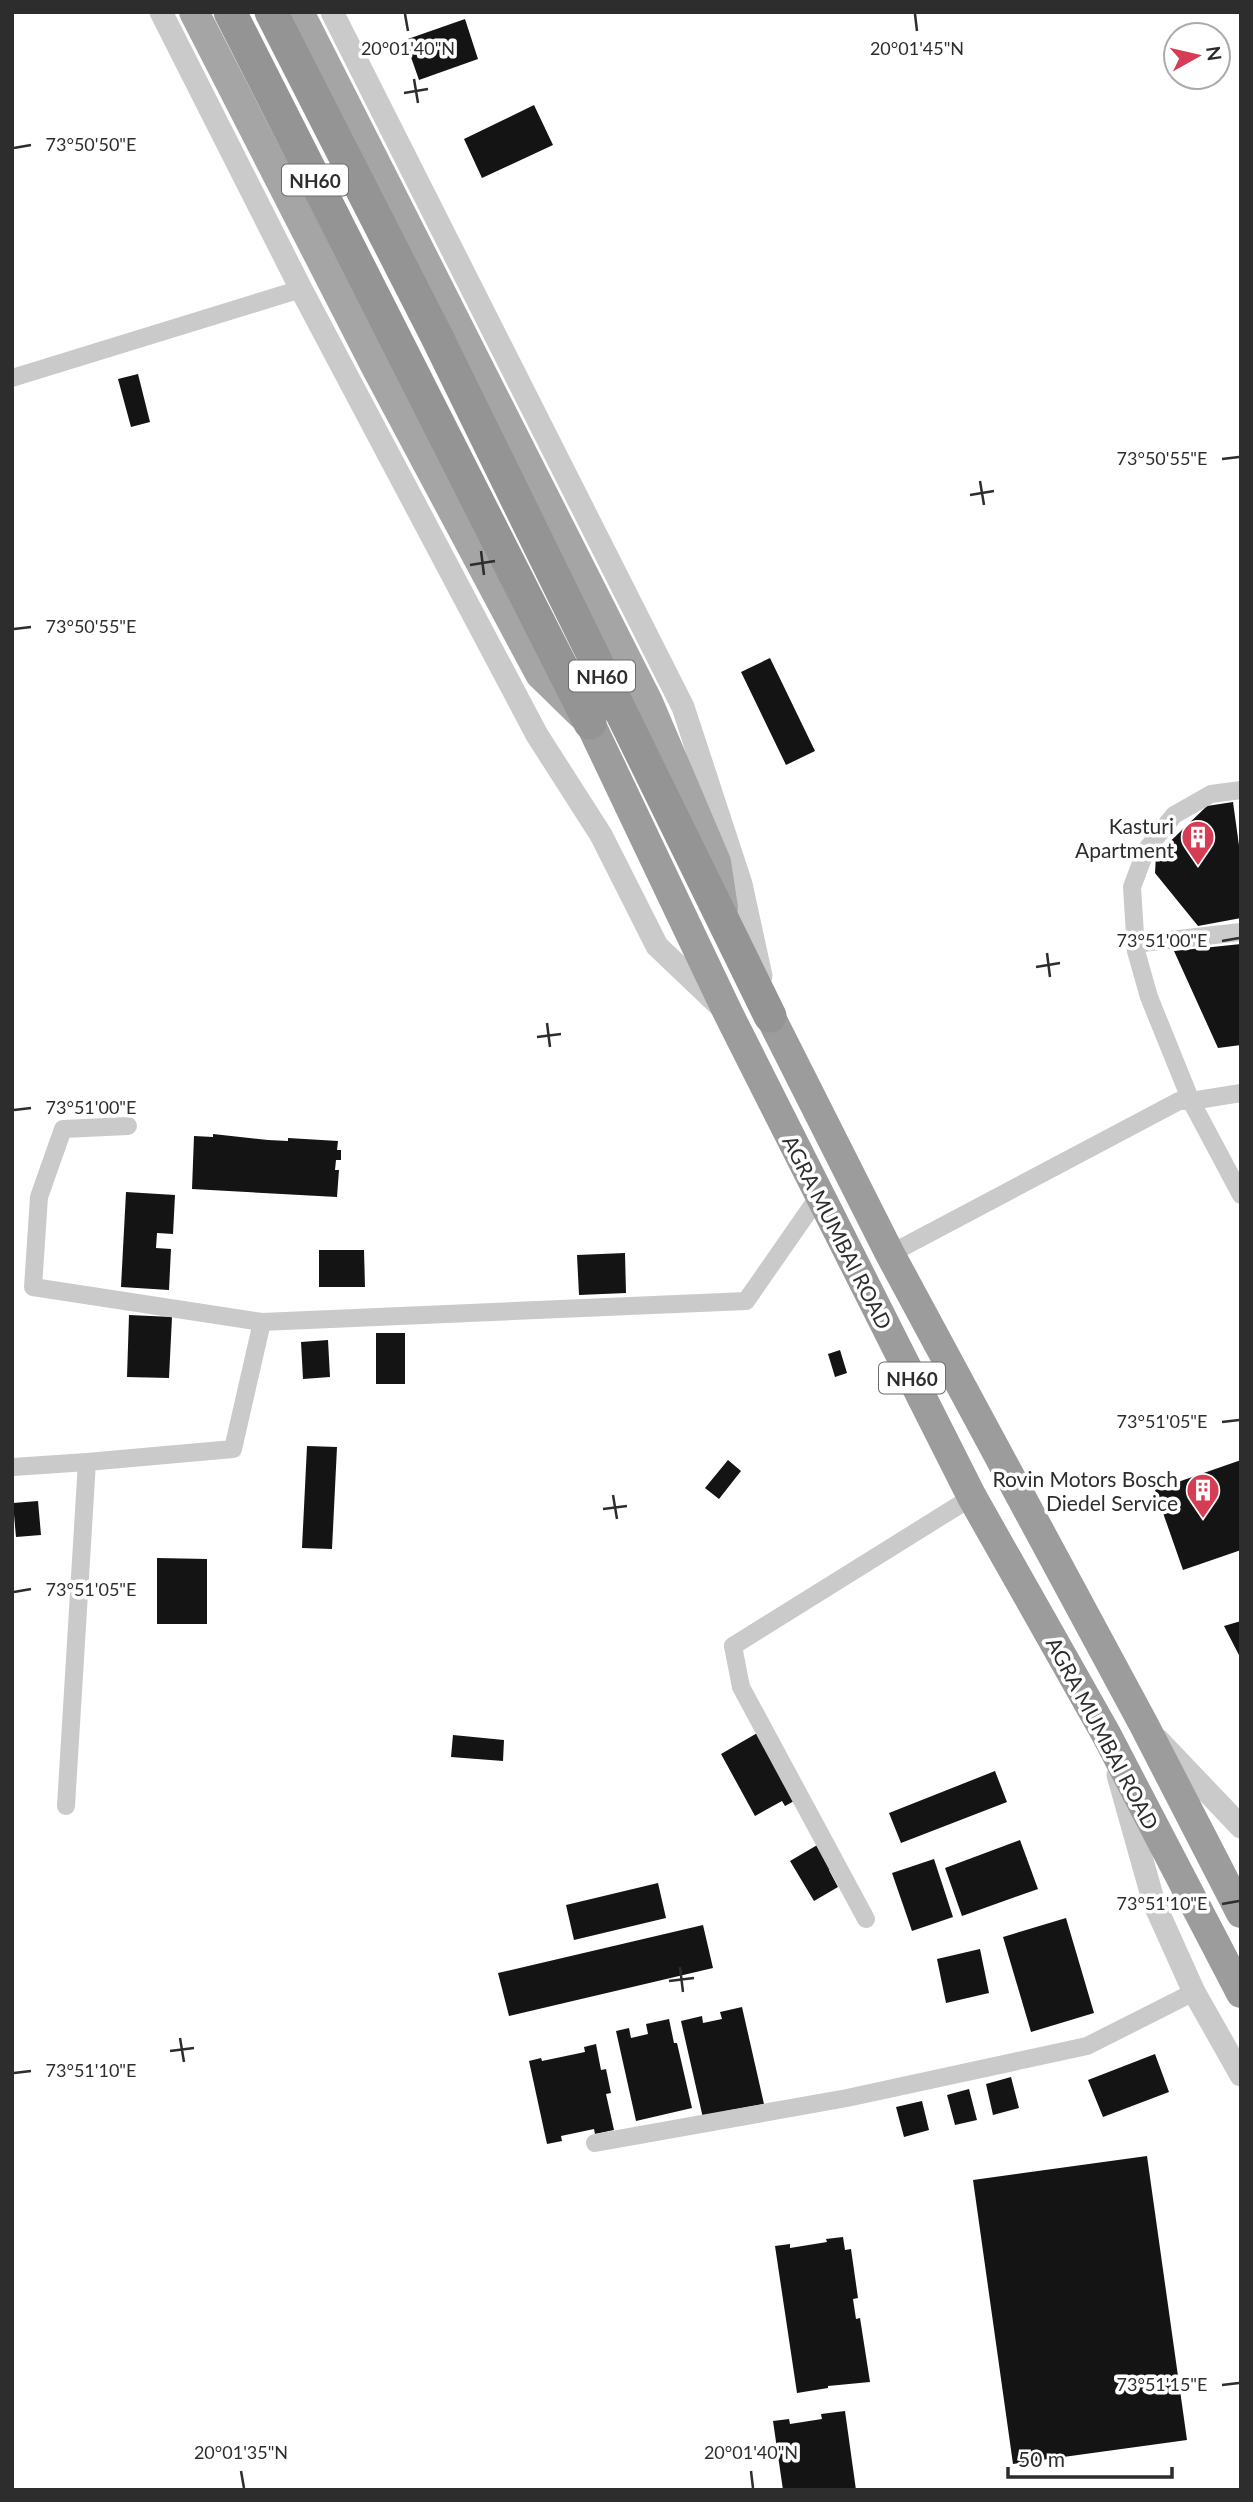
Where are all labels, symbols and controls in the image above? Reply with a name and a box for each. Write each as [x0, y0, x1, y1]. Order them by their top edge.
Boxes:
north arrow [1162, 21, 1232, 91]
text: 20°01'40"N [361, 37, 455, 59]
text: 20°01'45"N [870, 37, 964, 59]
text: N [1202, 45, 1227, 62]
text: 73°50'50"E [46, 133, 136, 155]
road number: NH60 [282, 164, 348, 196]
text: 73°50'55"E [1117, 447, 1207, 469]
text: 73°50'55"E [46, 615, 136, 637]
road number: NH60 [569, 660, 635, 692]
place label: Kasturi Apartment [1075, 813, 1174, 862]
building icon: Kasturi Apartment [1179, 818, 1217, 867]
text: 73°51'00"E [1117, 929, 1207, 951]
text: 73°51'00"E [46, 1096, 136, 1118]
street label: AGRA MUMBAI ROAD [778, 1131, 898, 1333]
road number: NH60 [879, 1362, 945, 1394]
text: 73°51'05"E [1117, 1410, 1207, 1432]
place label: Rovin Motors Bosch Diedel Service [992, 1466, 1178, 1515]
building icon: Rovin Motors Bosch Diedel Service [1184, 1471, 1222, 1520]
text: 73°51'05"E [46, 1578, 136, 1600]
street label: AGRA MUMBAI ROAD [1042, 1633, 1164, 1833]
text: 73°51'10"E [1117, 1892, 1207, 1914]
text: 73°51'10"E [46, 2059, 136, 2081]
text: 73°51'15"E [1117, 2373, 1207, 2395]
scale bar [1008, 2436, 1172, 2480]
text: 20°01'35"N [194, 2441, 288, 2463]
text: 20°01'40"N [704, 2441, 798, 2463]
text: 50 m [1018, 2446, 1065, 2471]

